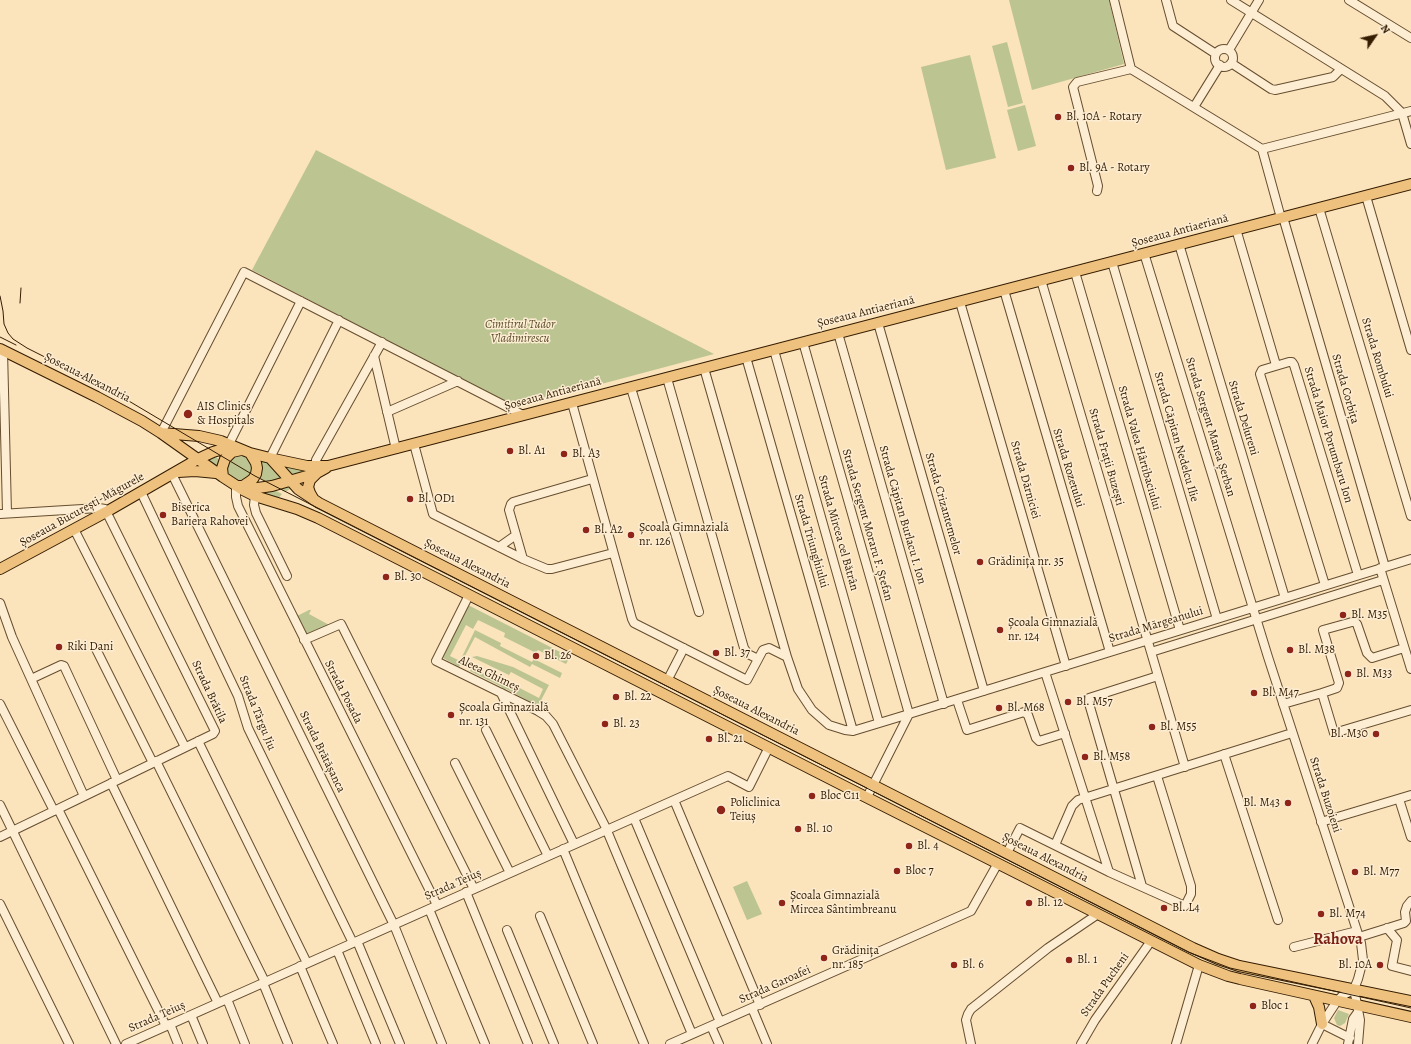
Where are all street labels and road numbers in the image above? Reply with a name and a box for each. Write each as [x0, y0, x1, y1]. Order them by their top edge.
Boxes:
street label: Șoseaua Antiaeriană [1130, 211, 1230, 251]
street label: Șoseaua Antiaeriană [816, 293, 916, 331]
street label: Strada Rombului [1358, 316, 1396, 400]
street label: Șoseaua Alexandria [41, 350, 133, 406]
street label: Strada Corbița [1328, 353, 1362, 425]
street label: Strada Sergent Manea Șerban [1182, 356, 1238, 498]
street label: Strada Maior Porumbaru Ion [1300, 365, 1356, 505]
street label: Strada Căpitan Nedelcu Ilie [1151, 370, 1201, 504]
street label: Șoseaua Antiaeriană [503, 374, 603, 414]
street label: Strada Delureni [1225, 379, 1261, 457]
street label: Strada Valea Hârtibaciului [1114, 384, 1164, 512]
street label: Strada Frații Buzești [1085, 407, 1127, 507]
street label: Strada Rozetului [1049, 427, 1087, 509]
street label: Strada Dărniciei [1007, 439, 1043, 521]
street label: Strada Căpitan Burlacu I. Ion [875, 444, 929, 586]
street label: Strada Sergent Moraru F. Ștefan [838, 447, 896, 603]
street label: Strada Crizantemelor [921, 451, 965, 557]
street label: Șoseaua București-Măgurele [17, 470, 147, 550]
street label: Strada Mircea cel Bătrân [815, 473, 861, 593]
street label: Strada Triunghiului [791, 492, 831, 590]
street label: Șoseaua Alexandria [421, 536, 513, 592]
street label: Strada Mărgeanului [1107, 604, 1205, 646]
street label: Aleea Ghimeș [456, 653, 522, 695]
street label: Strada Brătila [188, 658, 230, 726]
street label: Strada Posada [321, 658, 365, 726]
street label: Strada Târgu Jiu [235, 674, 279, 752]
street label: Șoseaua Alexandria [710, 683, 802, 739]
street label: Strada Brătășanca [296, 709, 348, 795]
street label: Strada Buzoieni [1306, 755, 1344, 835]
street label: Șoseaua Alexandria [999, 830, 1091, 886]
street label: Strada Teiuș [422, 866, 484, 904]
street label: Strada Pucheni [1078, 950, 1132, 1020]
street label: Strada Garoafei [737, 963, 813, 1007]
street label: Strada Teiuș [126, 998, 188, 1036]

